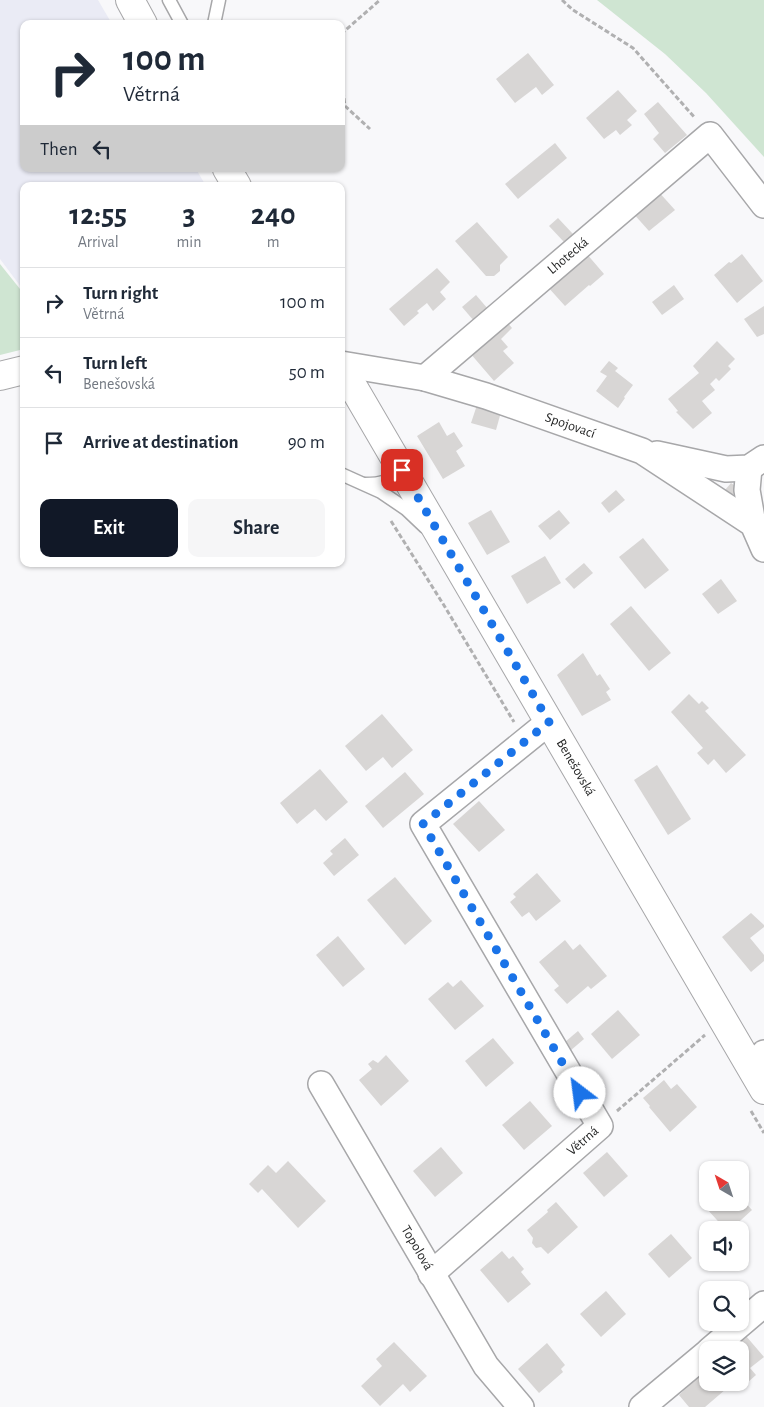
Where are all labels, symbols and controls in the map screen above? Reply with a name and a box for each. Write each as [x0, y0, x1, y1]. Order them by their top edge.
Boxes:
icon: right [40, 40, 105, 105]
text: 100 m [123, 42, 206, 77]
text: Větrná [123, 83, 180, 105]
icon: left [88, 135, 116, 163]
text: Then [40, 140, 78, 159]
text: 12:55 [69, 200, 127, 230]
text: 3 [182, 200, 195, 230]
text: 240 [251, 200, 296, 230]
text: Arrival [78, 234, 119, 250]
text: min [176, 234, 201, 250]
text: m [267, 234, 280, 250]
street label: Lhotecká [545, 235, 592, 277]
text: Turn right [83, 284, 158, 303]
icon: right [40, 289, 68, 317]
text: 100 m [280, 293, 325, 312]
text: Větrná [83, 306, 125, 322]
text: Turn left [83, 354, 147, 373]
icon: left [40, 359, 68, 387]
text: 50 m [289, 363, 325, 382]
text: Benešovská [83, 376, 155, 392]
street label: Spojovací [543, 410, 598, 441]
icon: arrive [40, 429, 68, 457]
text: Arrive at destination [83, 433, 239, 452]
text: 90 m [288, 433, 325, 452]
pin [381, 449, 423, 491]
icon: arrive [388, 456, 416, 484]
button: Exit [40, 499, 178, 557]
button: Share [188, 499, 325, 557]
street label: Benešovská [554, 737, 598, 799]
position arrow [553, 1066, 605, 1118]
street label: Větrná [565, 1123, 602, 1158]
north arrow [699, 1161, 749, 1211]
map controls [699, 1161, 749, 1391]
button: sound [699, 1221, 749, 1271]
street label: Topolová [398, 1223, 436, 1273]
button: search [699, 1281, 749, 1331]
button: layers [699, 1341, 749, 1391]

